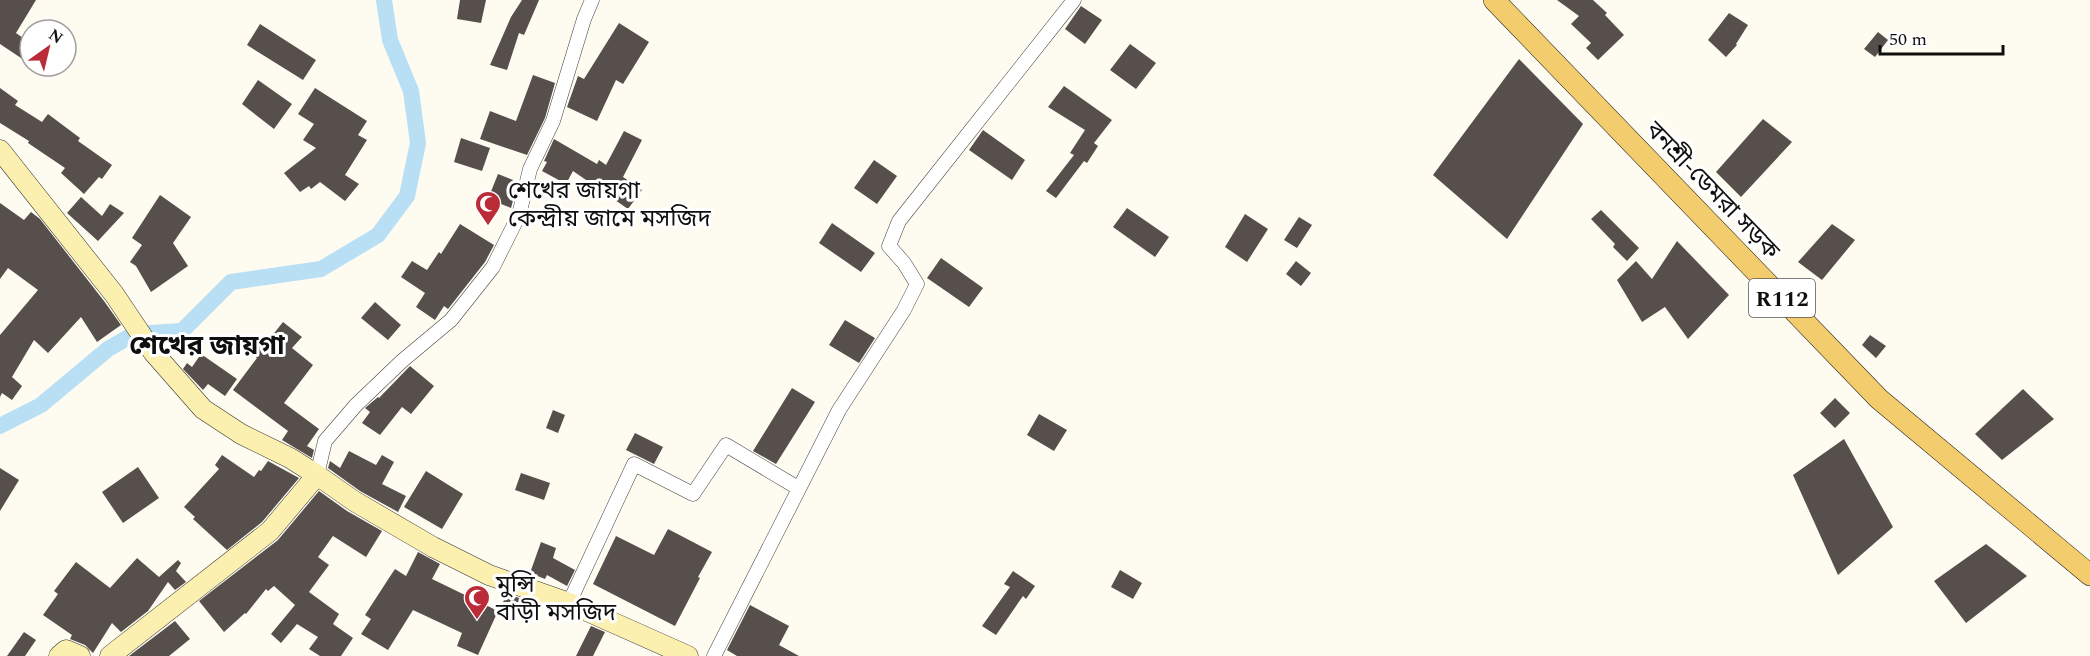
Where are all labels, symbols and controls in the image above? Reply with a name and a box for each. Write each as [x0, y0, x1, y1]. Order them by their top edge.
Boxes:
north arrow [18, 18, 78, 78]
scale bar [1880, 18, 2003, 56]
text: N [44, 23, 68, 50]
text: 50 m [1889, 26, 1927, 53]
street label: বনশ্রী-ডেমরা সড়ক [1636, 113, 1788, 268]
place label: শেখের জায়গা কেন্দ্রীয় জামে মসজিদ [508, 173, 711, 237]
mosque icon: শেখের জায়গা কেন্দ্রীয় জামে মসজিদ [473, 189, 503, 227]
road number: R112 [1749, 279, 1815, 317]
district label: শেখের জায়গা [129, 325, 285, 367]
place label: মুন্সি বাড়ী মসজিদ [495, 567, 617, 631]
mosque icon: মুন্সি বাড়ী মসজিদ [462, 583, 492, 621]

